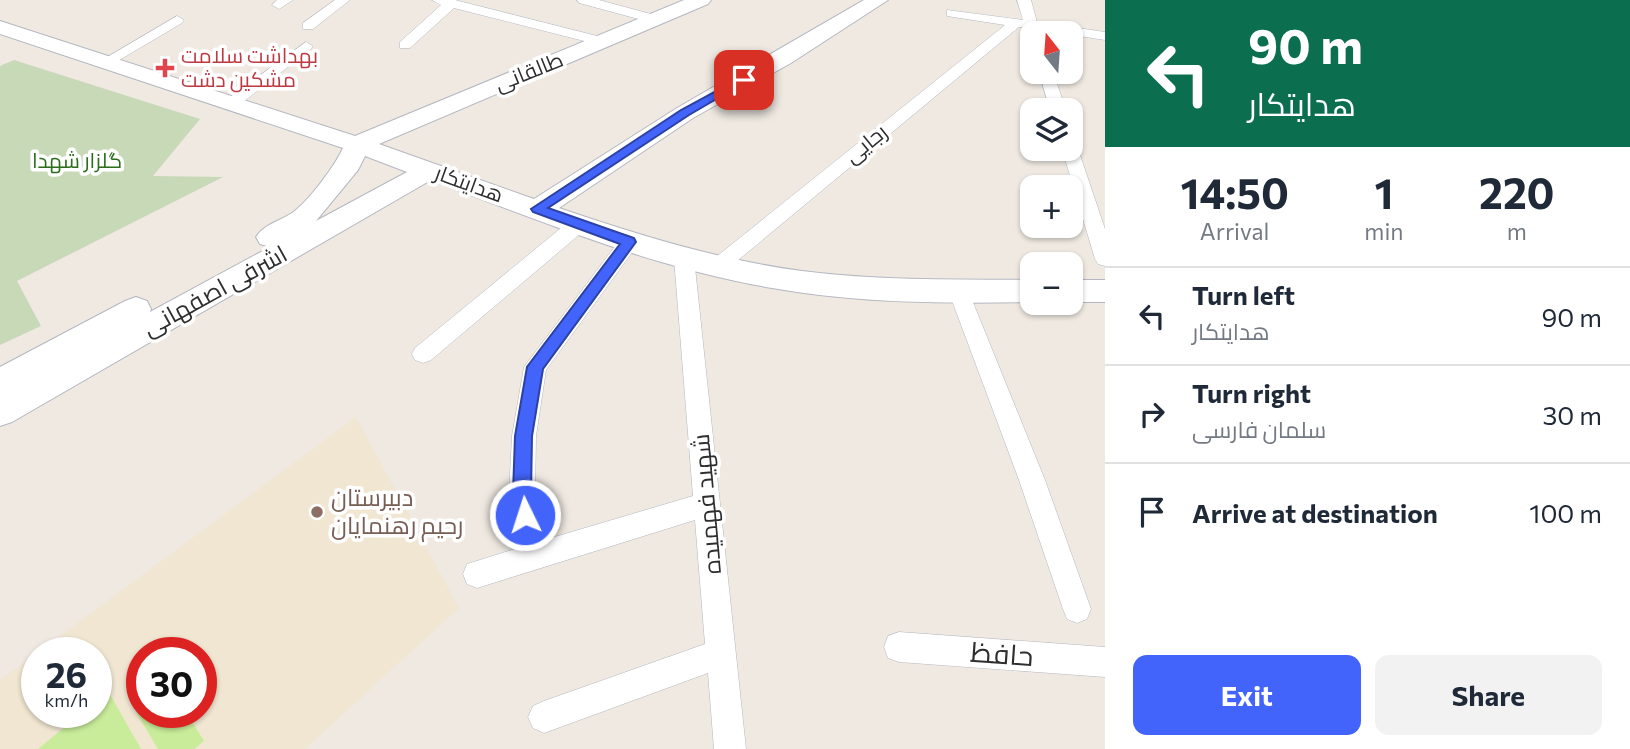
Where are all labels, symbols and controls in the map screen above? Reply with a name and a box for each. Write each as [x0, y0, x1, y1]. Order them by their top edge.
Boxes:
text: 90 m [1248, 14, 1363, 74]
north arrow [1020, 21, 1083, 84]
map controls [1020, 21, 1083, 315]
icon: left [1133, 28, 1224, 119]
place label: بهداشت سلامت مشکین دشت [181, 42, 318, 93]
street label: طالقانی [491, 46, 567, 97]
pin [714, 50, 774, 110]
marker: بهداشت سلامت مشکین دشت [155, 58, 175, 78]
icon: arrive [725, 61, 763, 99]
text: هدایتکار [1248, 83, 1356, 123]
button: layers [1020, 98, 1083, 161]
street label: رجایی [839, 118, 893, 169]
park label: گلزار شهدا [32, 147, 122, 174]
street label: هدایتکار [431, 158, 507, 207]
text: 14:50 [1181, 166, 1289, 218]
text: 1 [1374, 166, 1393, 218]
text: 220 [1479, 166, 1554, 218]
button: + [1020, 175, 1083, 238]
text: Arrival [1200, 217, 1269, 245]
text: min [1364, 217, 1403, 245]
text: m [1507, 217, 1527, 245]
street label: اشرفی اصفهانی [137, 238, 292, 342]
button: − [1020, 252, 1083, 315]
text: Turn left [1192, 279, 1295, 310]
icon: left [1133, 297, 1171, 335]
text: 90 m [1542, 301, 1602, 332]
text: هدایتکار [1192, 317, 1270, 345]
text: Turn right [1192, 377, 1311, 408]
icon: right [1133, 395, 1171, 433]
text: 30 m [1543, 399, 1602, 430]
text: سلمان فارسی [1192, 415, 1326, 443]
street label: شهید فهمیده [685, 433, 727, 575]
position arrow [488, 478, 562, 552]
place label: دبیرستان رحیم رهنمایان [331, 482, 463, 542]
icon: arrive [1133, 493, 1171, 531]
text: Arrive at destination [1192, 497, 1438, 528]
text: 100 m [1529, 497, 1602, 528]
marker: دبیرستان رحیم رهنمایان [309, 504, 325, 520]
street label: حافظ [969, 634, 1035, 672]
speed limit sign: 30 [126, 637, 217, 728]
text: 26 [46, 652, 87, 695]
button: Exit [1133, 655, 1361, 735]
button: Share [1375, 655, 1602, 735]
text: km/h [45, 689, 88, 711]

